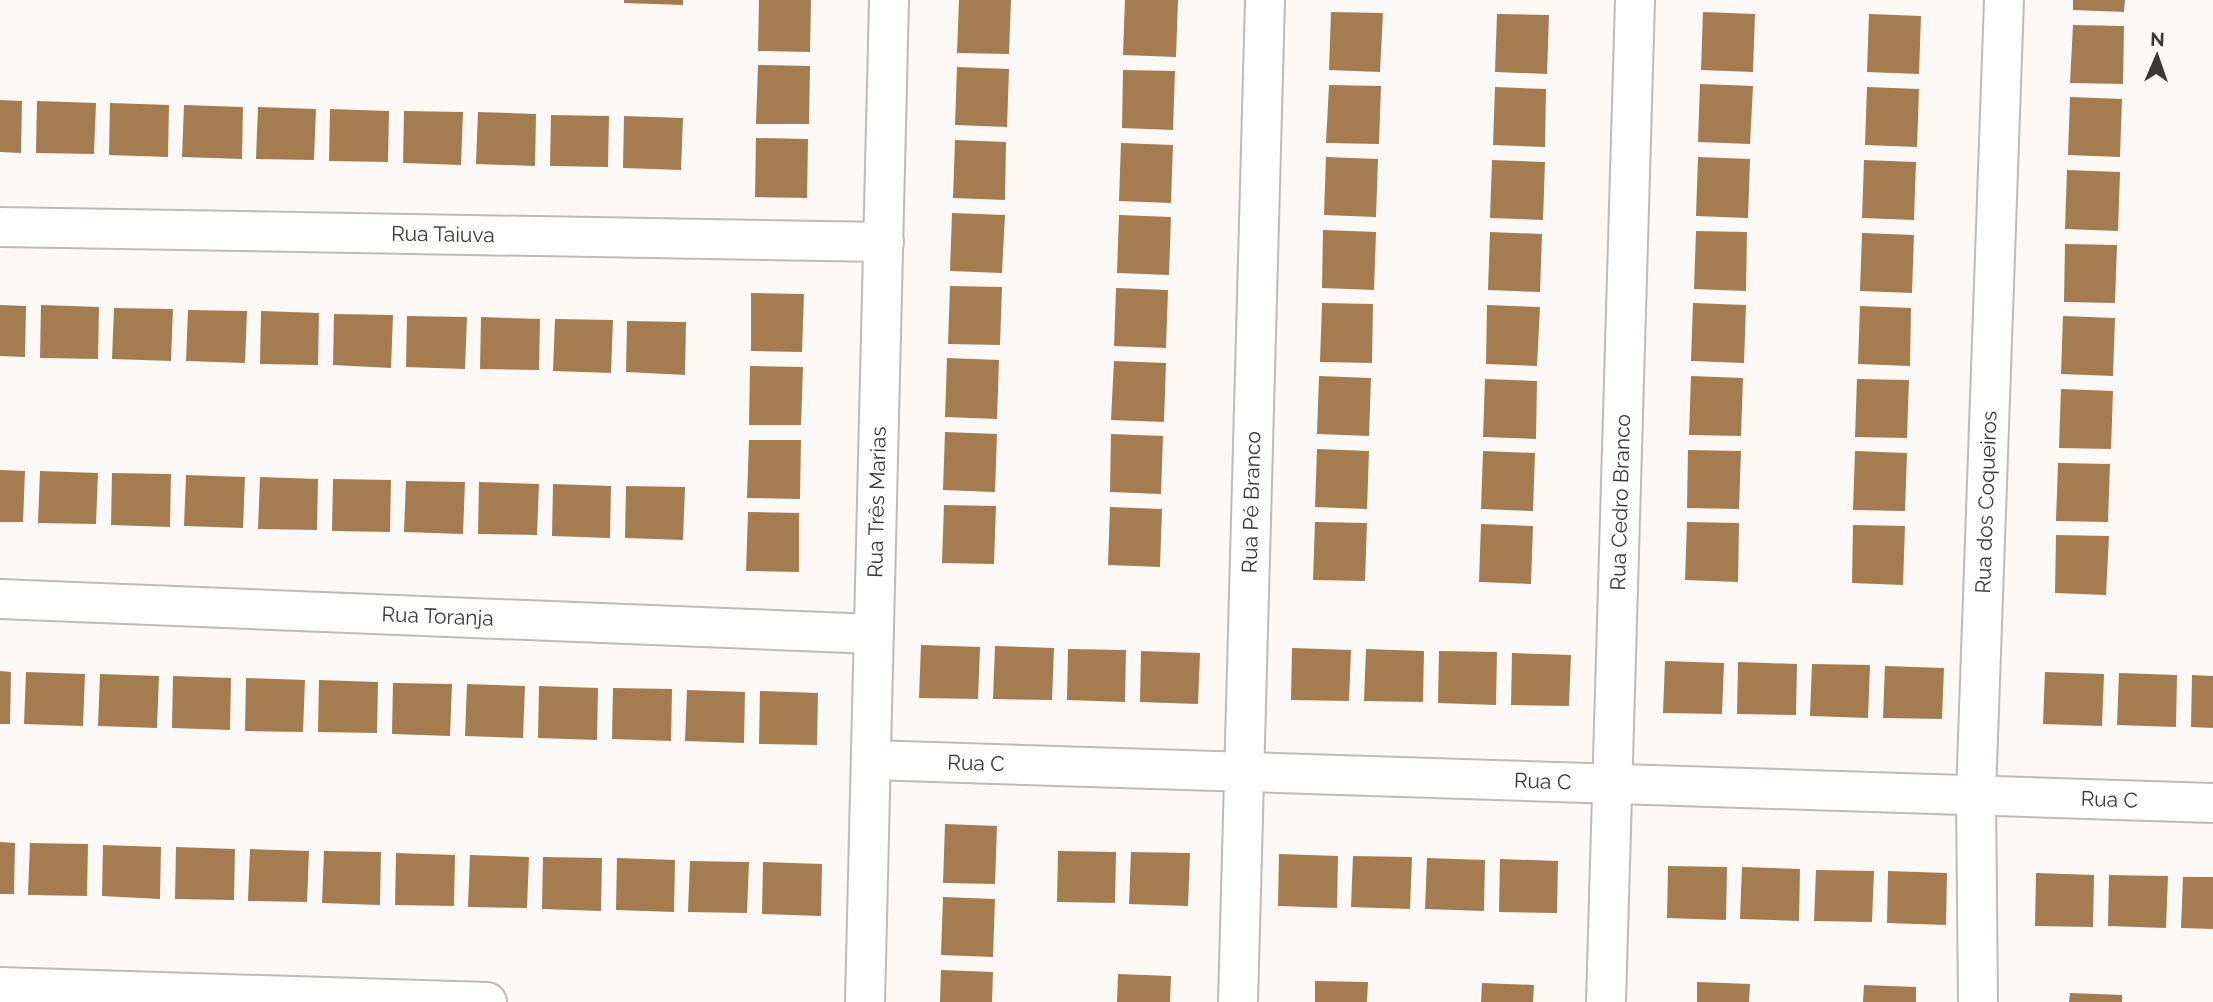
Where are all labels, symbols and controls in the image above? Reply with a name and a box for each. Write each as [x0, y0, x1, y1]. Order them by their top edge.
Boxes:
north arrow [2122, 21, 2192, 91]
text: N [2150, 28, 2165, 50]
street label: Rua Taiuva [391, 221, 495, 247]
street label: Rua dos Coqueiros [1970, 410, 2002, 594]
street label: Rua Cedro Branco [1605, 414, 1635, 591]
street label: Rua Três Marias [862, 426, 891, 578]
street label: Rua Pé Branco [1237, 431, 1265, 574]
street label: Rua Toranja [381, 601, 494, 631]
street label: Rua C [947, 749, 1005, 776]
street label: Rua C [1514, 768, 1572, 794]
street label: Rua C [2080, 786, 2138, 813]

